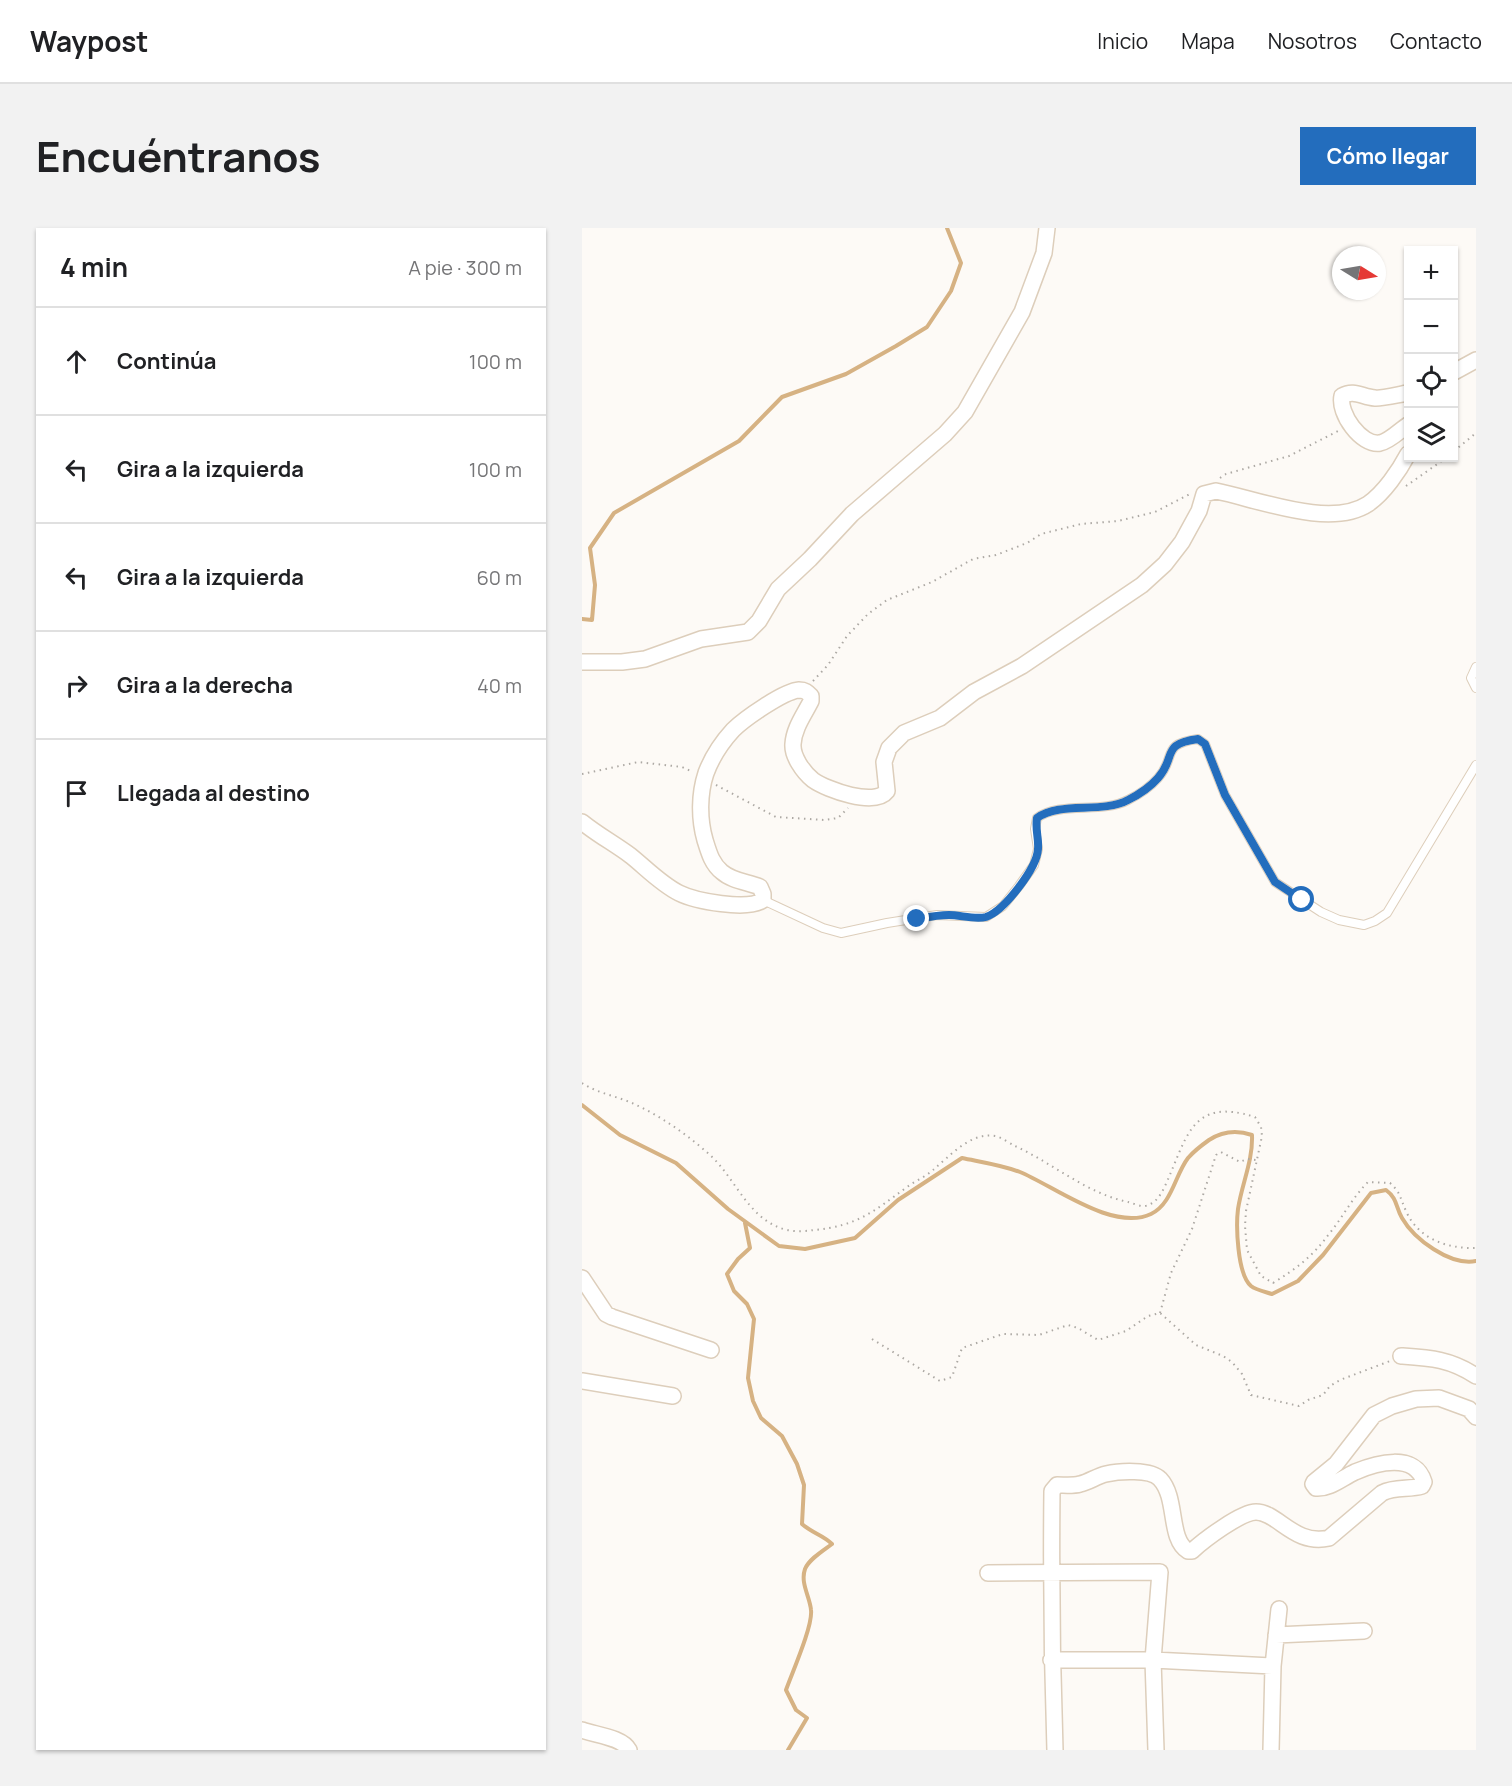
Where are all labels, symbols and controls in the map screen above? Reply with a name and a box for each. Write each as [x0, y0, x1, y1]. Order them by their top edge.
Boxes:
text: Waypost [30, 22, 149, 60]
text: Inicio [1097, 27, 1148, 55]
text: Mapa [1181, 27, 1235, 55]
text: Nosotros [1268, 27, 1357, 55]
text: Contacto [1390, 27, 1482, 55]
text: Encuéntranos [36, 127, 321, 185]
button: Cómo llegar [1300, 127, 1476, 185]
north arrow [1332, 246, 1386, 300]
map controls [1404, 246, 1458, 462]
button: + [1404, 246, 1458, 300]
text: 4 min [60, 249, 128, 285]
text: A pie · 300 m [408, 254, 522, 281]
button: − [1404, 300, 1458, 354]
icon: ahead [60, 345, 93, 378]
text: Continúa [117, 346, 217, 376]
text: 100 m [469, 348, 522, 375]
button: locate [1404, 354, 1458, 408]
button: layers [1404, 408, 1458, 462]
icon: left [60, 453, 93, 486]
text: Gira a la izquierda [117, 454, 304, 484]
text: 100 m [469, 456, 522, 483]
icon: left [60, 561, 93, 594]
text: Gira a la izquierda [117, 562, 304, 592]
text: 60 m [476, 564, 522, 591]
icon: right [60, 669, 93, 702]
text: Gira a la derecha [117, 670, 293, 700]
text: 40 m [477, 672, 522, 699]
icon: arrive [60, 777, 93, 810]
text: Llegada al destino [117, 778, 310, 808]
route start [1288, 886, 1314, 912]
route end [903, 905, 929, 931]

